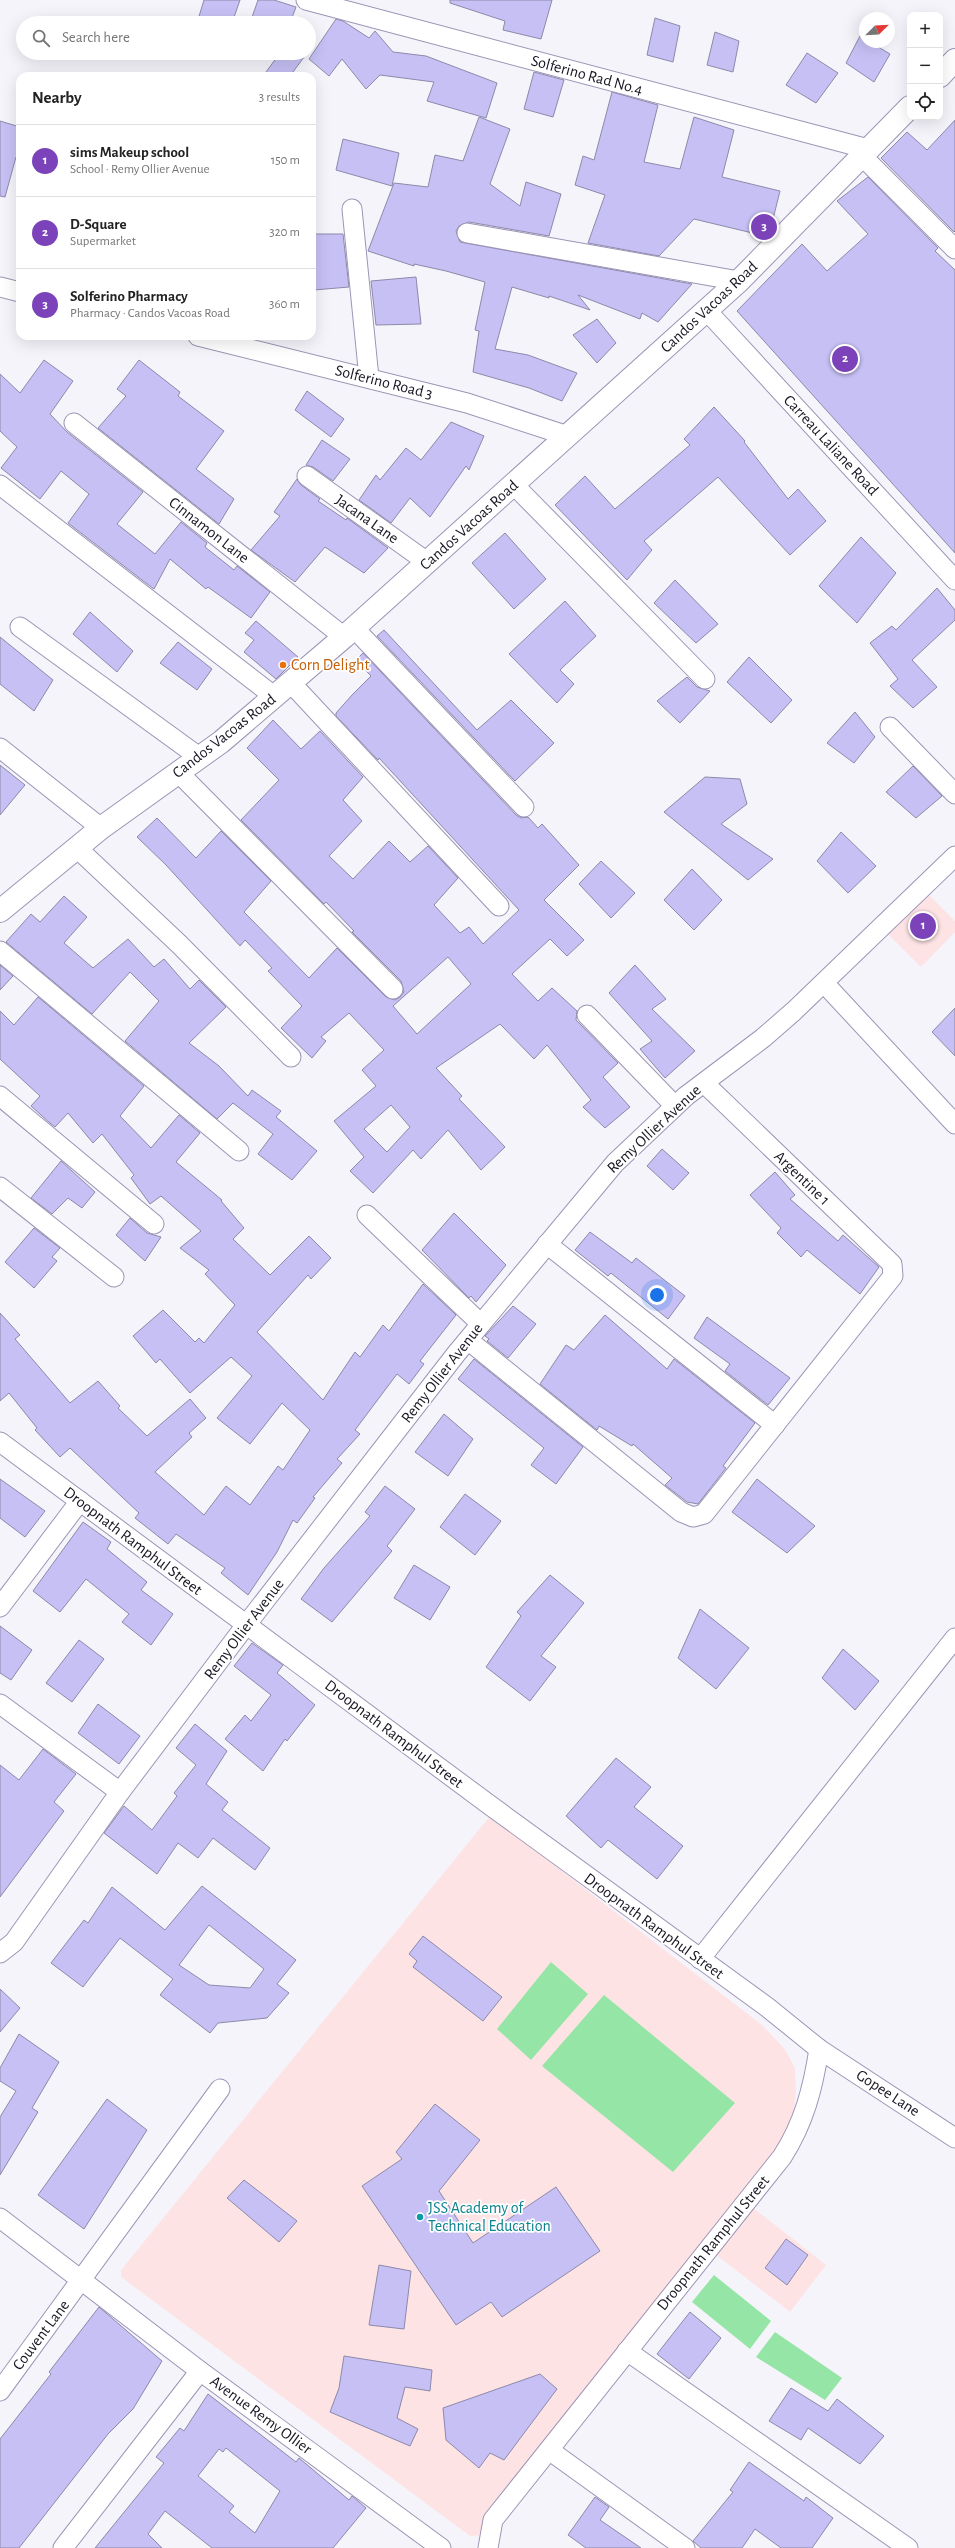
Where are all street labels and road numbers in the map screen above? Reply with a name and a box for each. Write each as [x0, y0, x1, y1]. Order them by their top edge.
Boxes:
street label: Solferino Rad No.4 [530, 52, 645, 98]
street label: Candos Vacoas Road [658, 258, 760, 356]
street label: Solferino Road 3 [334, 362, 434, 402]
street label: Carreau Laliane Road [781, 392, 881, 498]
street label: Candos Vacoas Road [417, 477, 521, 573]
street label: Jacana Lane [332, 491, 402, 547]
street label: Cinnamon Lane [166, 494, 252, 566]
street label: Candos Vacoas Road [169, 691, 279, 781]
street label: Remy Ollier Avenue [604, 1082, 705, 1177]
street label: Argentine 1 [771, 1148, 833, 1208]
street label: Remy Ollier Avenue [398, 1320, 486, 1426]
street label: Droopnath Ramphul Street [61, 1484, 205, 1598]
street label: Remy Ollier Avenue [201, 1576, 288, 1683]
street label: Droopnath Ramphul Street [322, 1677, 466, 1791]
street label: Droopnath Ramphul Street [581, 1870, 727, 1982]
street label: Gopee Lane [853, 2067, 923, 2119]
street label: Droopnath Ramphul Street [654, 2173, 772, 2313]
street label: Couvent Lane [10, 2297, 72, 2373]
street label: Avenue Remy Ollier [207, 2373, 315, 2458]

